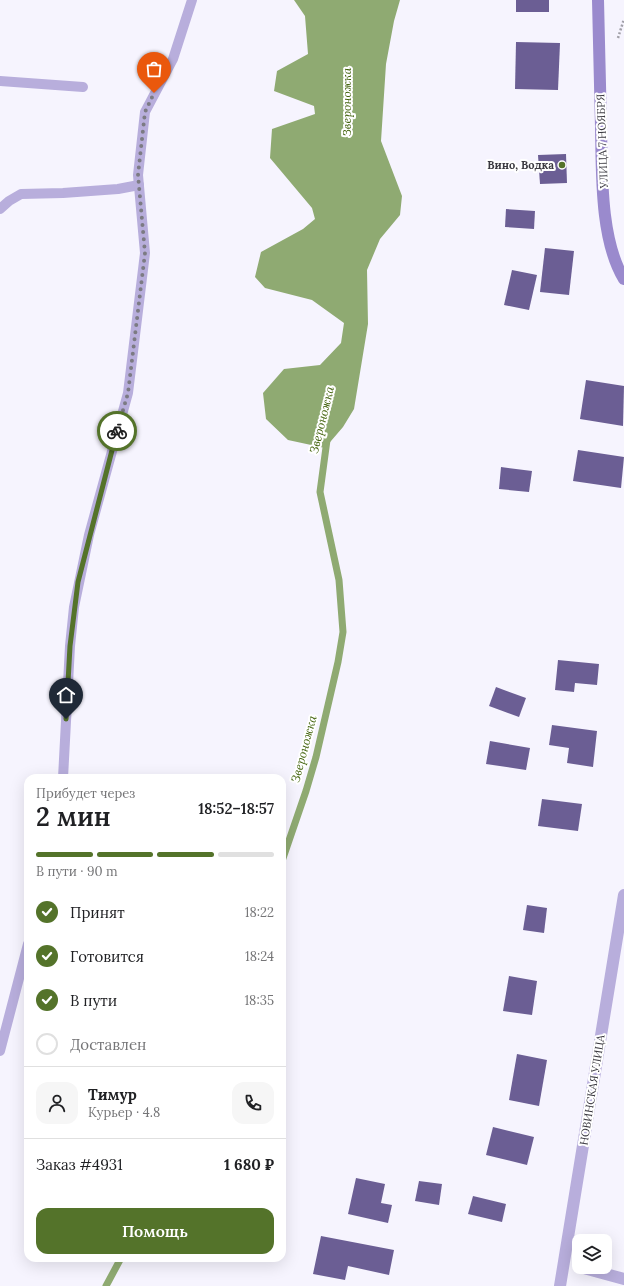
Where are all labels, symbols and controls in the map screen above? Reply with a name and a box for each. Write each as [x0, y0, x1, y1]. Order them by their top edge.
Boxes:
pin [137, 52, 171, 93]
icon: bag [143, 58, 165, 80]
water label: Звероножка [339, 67, 354, 136]
street label: УЛИЦА 7 НОЯБРЯ [593, 93, 611, 190]
place label: Вино, Водка [487, 158, 554, 172]
marker: Вино, Водка [557, 160, 567, 170]
water label: Звероножка [306, 384, 337, 455]
courier [97, 411, 137, 451]
icon: bike [106, 420, 128, 442]
pin [49, 678, 83, 719]
icon: home [55, 684, 77, 706]
water label: Звероножка [287, 713, 320, 784]
text: Прибудет через [36, 785, 135, 802]
text: 18:52–18:57 [198, 799, 274, 818]
text: 2 мин [36, 800, 111, 833]
text: В пути · 90 m [36, 863, 118, 880]
icon: check [36, 901, 58, 923]
text: Принят [70, 903, 125, 922]
text: 18:22 [245, 904, 274, 921]
icon: check [36, 945, 58, 967]
text: Готовится [70, 947, 144, 966]
text: 18:24 [245, 948, 274, 965]
icon: check [36, 989, 58, 1011]
text: В пути [70, 991, 117, 1010]
text: 18:35 [244, 992, 274, 1009]
street label: НОВИНСКАЯ УЛИЦА [576, 1033, 608, 1146]
text: Доставлен [70, 1035, 146, 1054]
button: person [36, 1082, 78, 1124]
button: phone [232, 1082, 274, 1124]
text: Тимур [88, 1085, 137, 1104]
text: Курьер · 4.8 [88, 1104, 160, 1121]
text: Заказ #4931 [36, 1155, 123, 1174]
text: 1 680 ₽ [224, 1155, 274, 1174]
button: Помощь [36, 1208, 274, 1254]
map controls [572, 1234, 612, 1274]
button: layers [572, 1234, 612, 1274]

